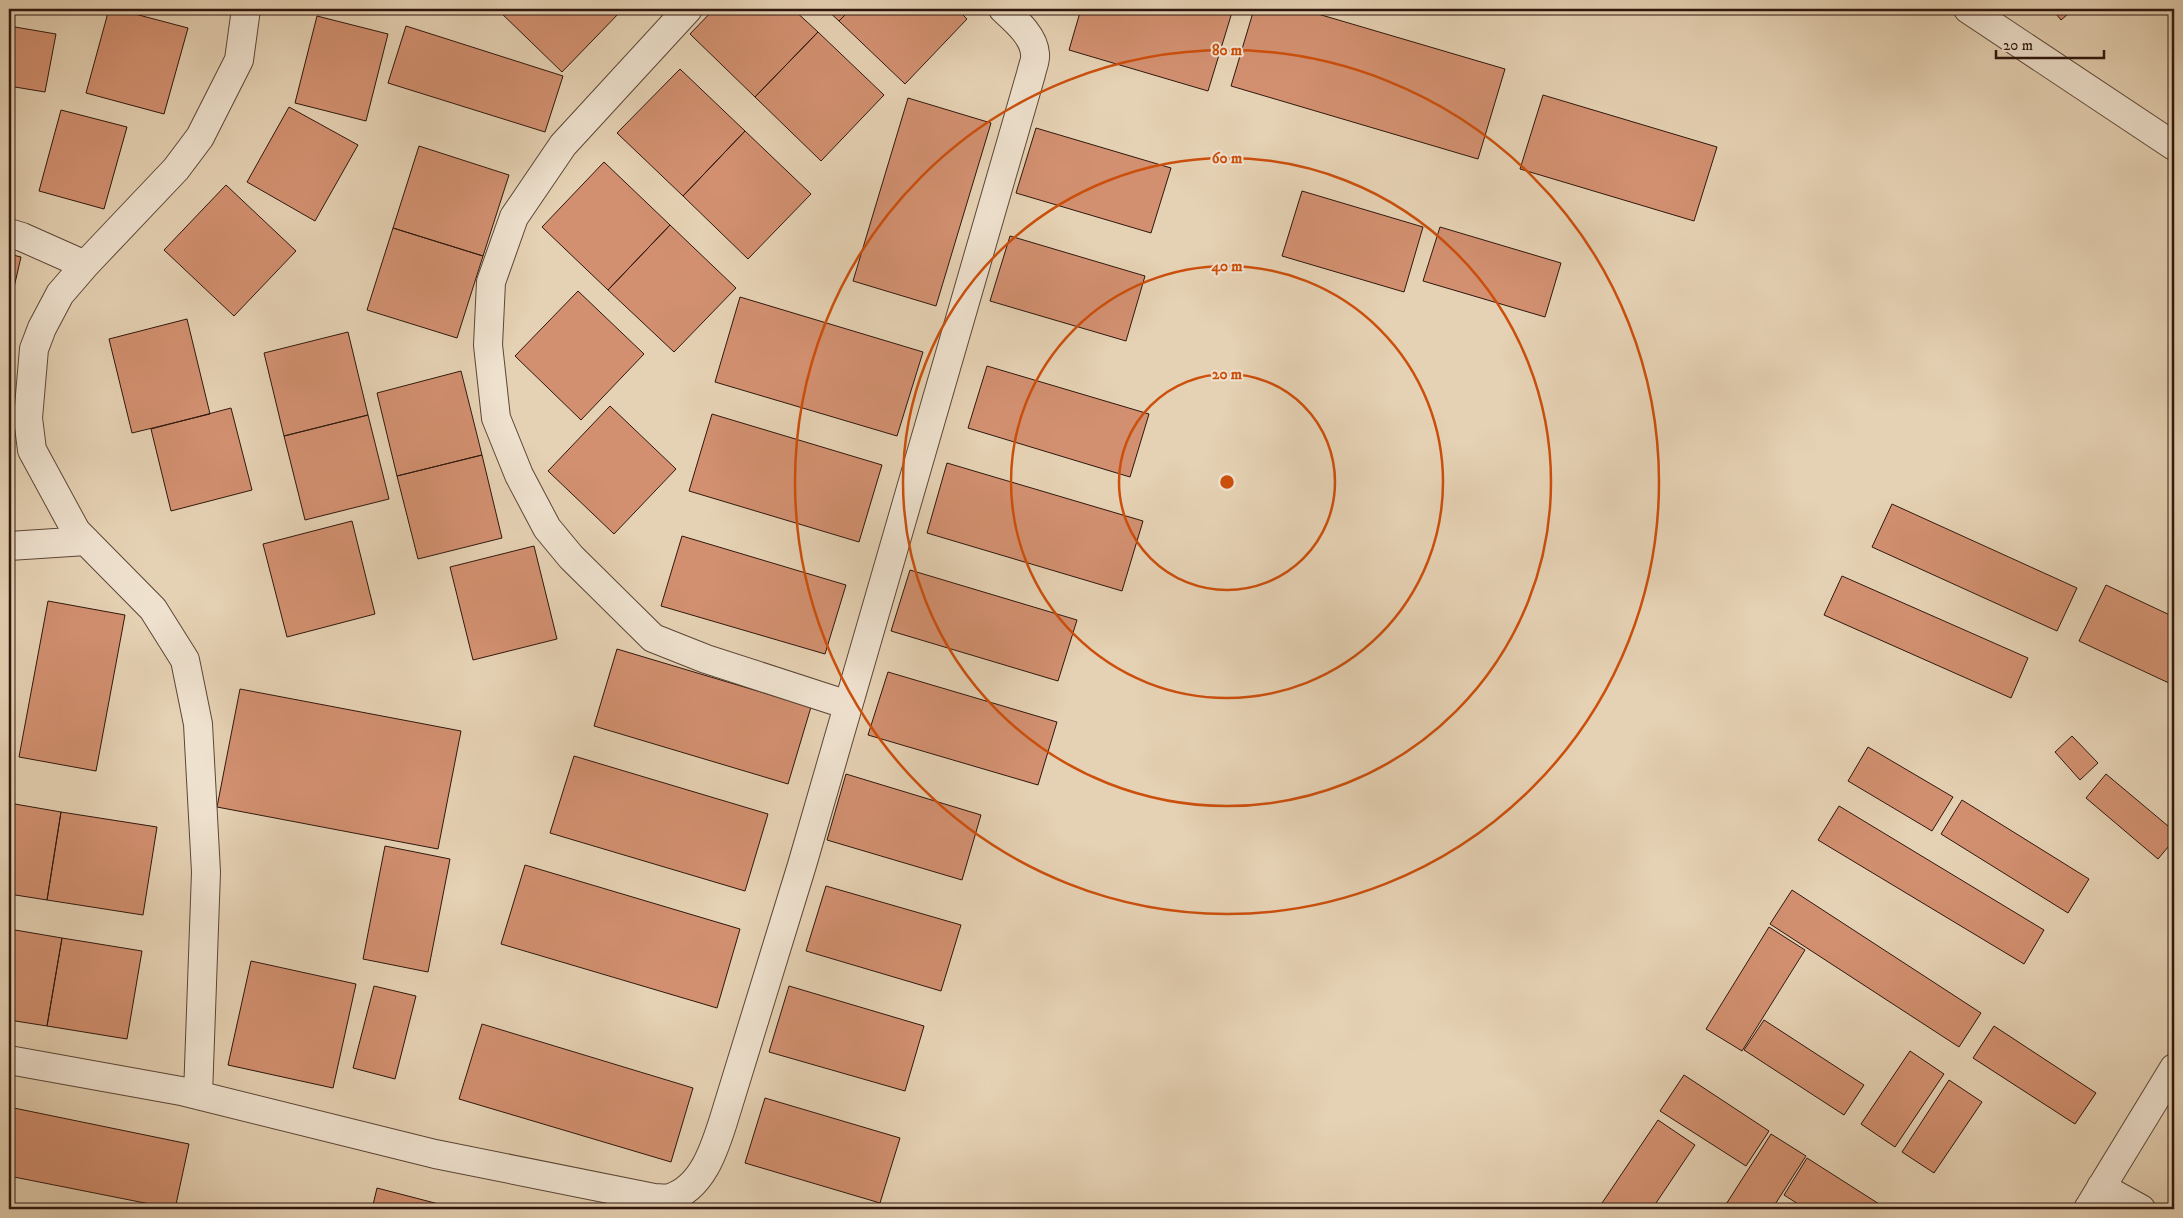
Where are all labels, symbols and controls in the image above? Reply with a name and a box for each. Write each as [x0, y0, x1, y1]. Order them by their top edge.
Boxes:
scale bar [1996, 28, 2103, 60]
text: 20 m [2003, 36, 2033, 55]
text: 80 m [1212, 41, 1243, 60]
text: 60 m [1212, 149, 1243, 168]
text: 40 m [1210, 257, 1243, 276]
text: 20 m [1212, 365, 1243, 384]
centre of rings [1218, 473, 1236, 491]

